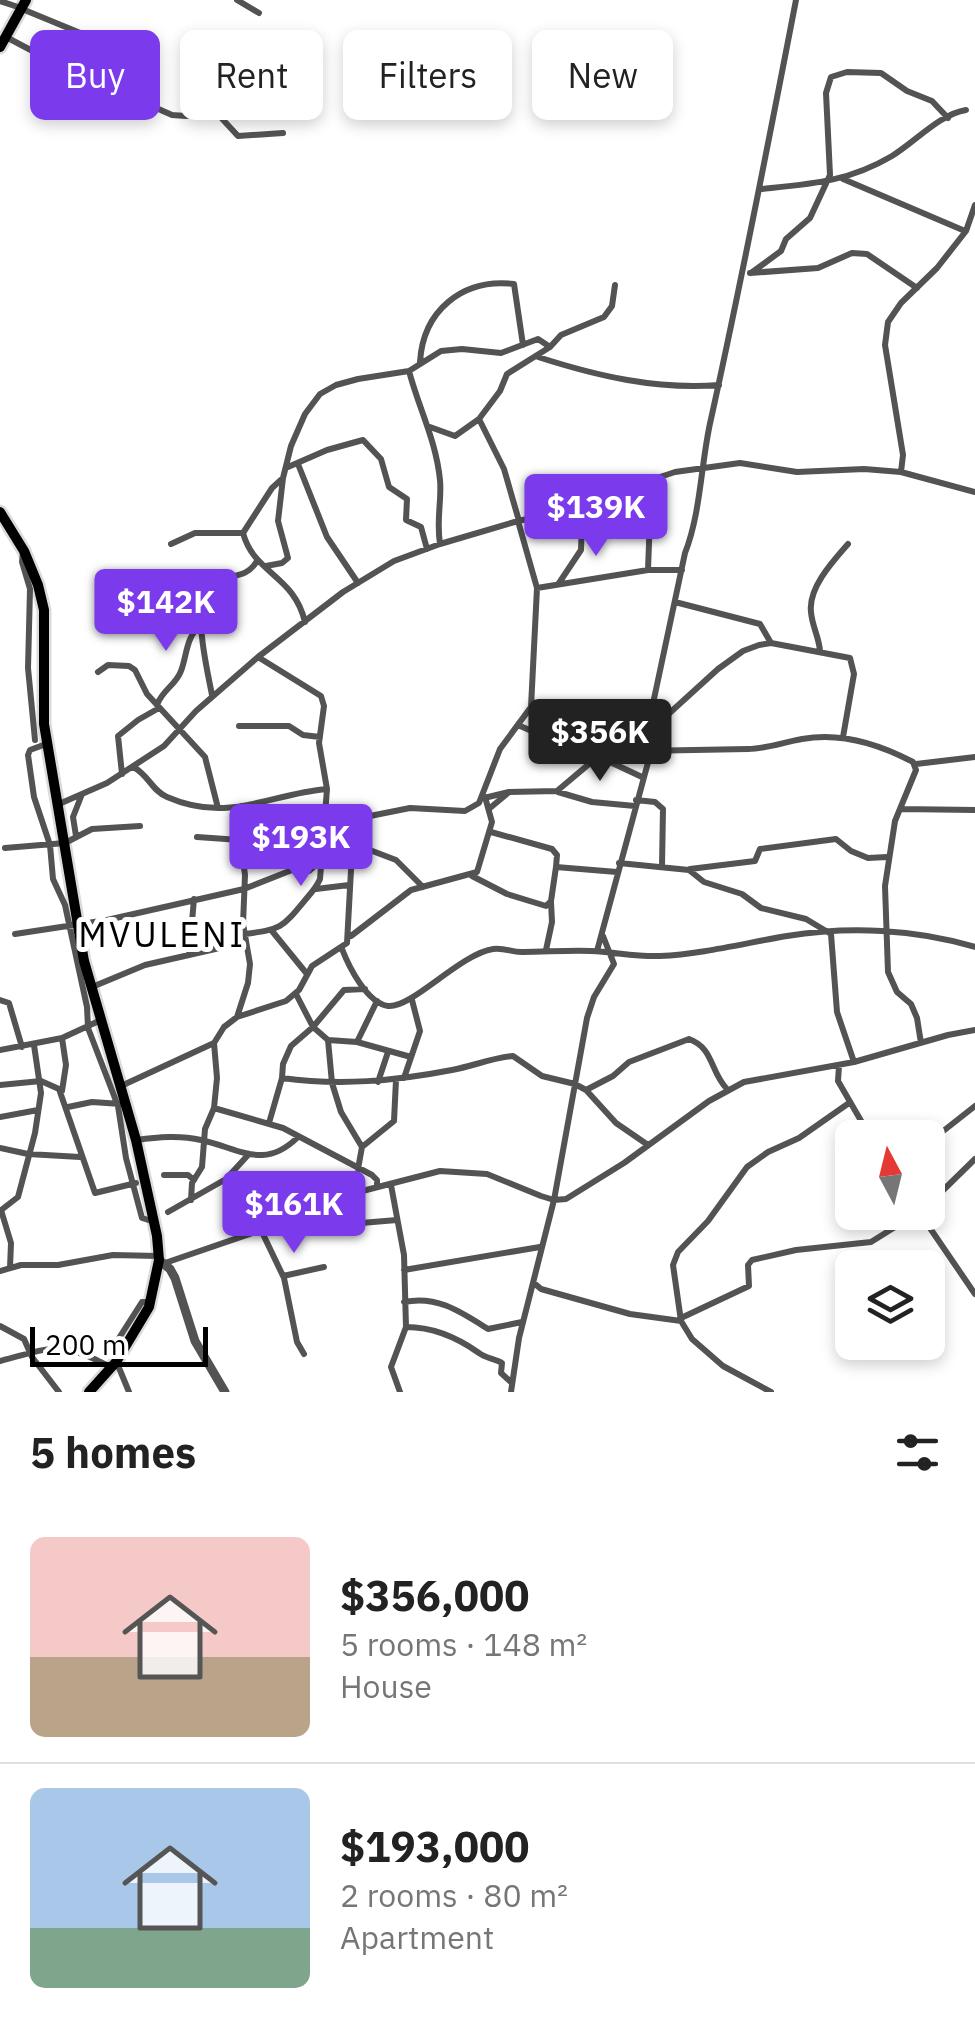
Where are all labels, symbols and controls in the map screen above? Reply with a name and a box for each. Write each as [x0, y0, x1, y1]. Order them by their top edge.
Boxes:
chip: Buy [30, 30, 160, 120]
chip: Rent [180, 30, 323, 120]
chip: Filters [343, 30, 512, 120]
chip: New [532, 30, 673, 120]
pin: $139K [526, 474, 666, 559]
text: $139K [546, 485, 646, 527]
pin: $142K [96, 569, 236, 654]
text: $142K [116, 580, 216, 622]
pin: $356K [530, 699, 670, 784]
text: $356K [550, 710, 650, 752]
pin: $193K [231, 804, 371, 889]
text: $193K [251, 815, 351, 857]
district label: MVULENI [78, 911, 246, 957]
north arrow [835, 1120, 945, 1230]
map controls [835, 1120, 945, 1360]
pin: $161K [224, 1171, 364, 1256]
text: $161K [244, 1182, 344, 1224]
button: layers [835, 1250, 945, 1360]
scale bar [30, 1322, 208, 1366]
text: 200 m [45, 1326, 126, 1363]
text: 5 homes [30, 1425, 196, 1480]
icon: filters [890, 1425, 945, 1480]
text: $356,000 [340, 1568, 529, 1623]
icon: home [110, 1577, 230, 1697]
text: 5 rooms · 148 m² [340, 1623, 587, 1665]
text: House [340, 1665, 432, 1707]
text: $193,000 [340, 1819, 529, 1874]
icon: home [110, 1828, 230, 1948]
text: 2 rooms · 80 m² [340, 1874, 568, 1916]
text: Apartment [340, 1916, 494, 1958]

